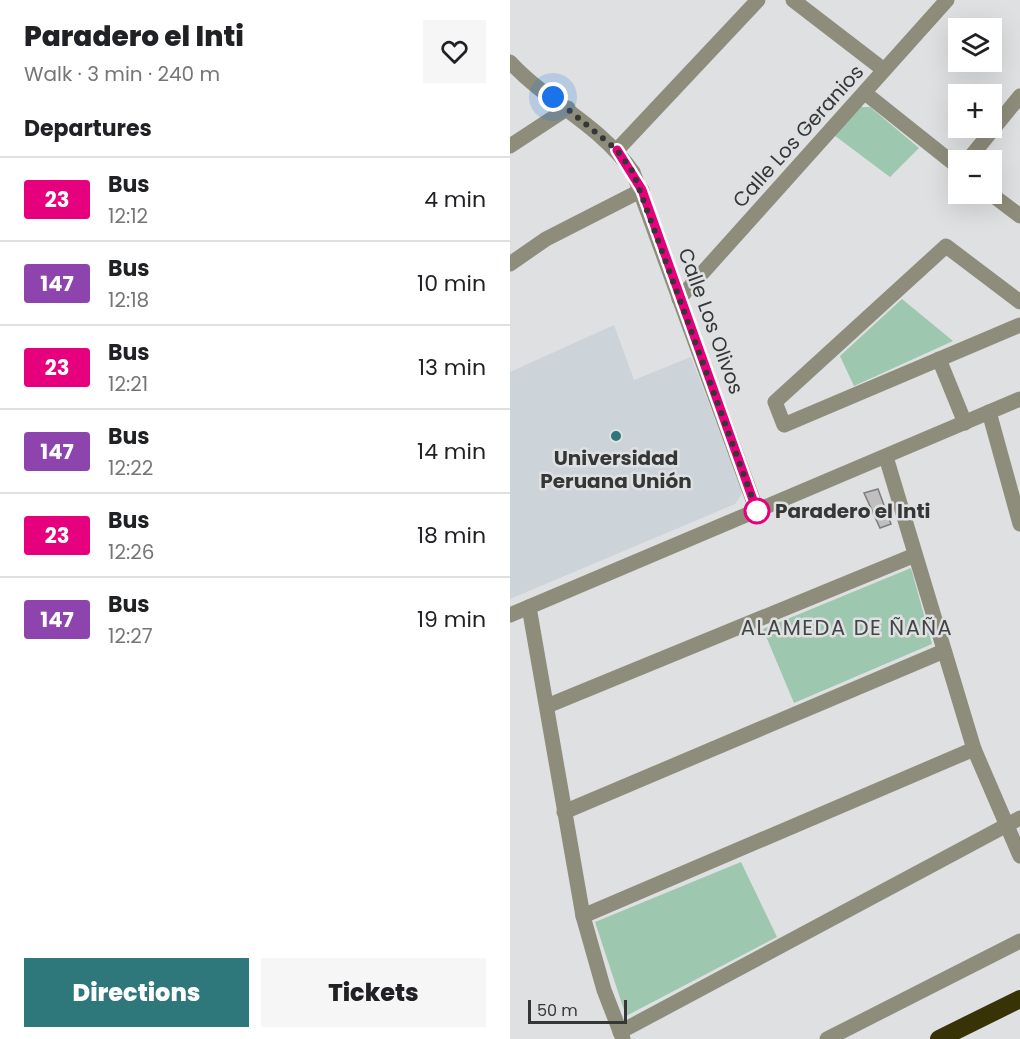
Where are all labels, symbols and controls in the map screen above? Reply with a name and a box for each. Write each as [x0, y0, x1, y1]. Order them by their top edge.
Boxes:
text: Paradero el Inti [24, 17, 244, 56]
map controls [948, 18, 1002, 204]
button: layers [948, 18, 1002, 72]
button: heart [423, 20, 486, 83]
street label: Calle Los Geranios [726, 58, 870, 214]
text: Walk · 3 min · 240 m [24, 60, 220, 88]
your location [538, 82, 568, 112]
button: + [948, 84, 1002, 138]
text: Departures [24, 113, 152, 144]
button: − [948, 150, 1002, 204]
text: Bus [108, 169, 150, 200]
text: 4 min [424, 184, 486, 215]
text: 23 [45, 185, 69, 214]
text: 12:12 [108, 202, 148, 230]
street label: Calle Los Olivos [672, 244, 750, 398]
text: Bus [108, 253, 150, 284]
text: 10 min [417, 268, 486, 299]
text: 147 [40, 269, 74, 298]
text: 12:18 [108, 286, 149, 314]
text: Bus [108, 337, 150, 368]
text: 13 min [418, 352, 486, 383]
text: 23 [45, 353, 69, 382]
text: 12:21 [108, 370, 148, 398]
text: Bus [108, 421, 150, 452]
marker: Universidad Peruana Unión [609, 429, 623, 443]
text: 14 min [417, 436, 486, 467]
text: 147 [40, 437, 74, 466]
place label: Universidad Peruana Unión [540, 444, 692, 495]
text: 12:22 [108, 454, 153, 482]
place label: Paradero el Inti [775, 497, 931, 525]
marker: Paradero el Inti [744, 498, 770, 524]
text: Bus [108, 505, 150, 536]
text: 18 min [417, 520, 486, 551]
text: 23 [45, 521, 69, 550]
text: 12:26 [108, 538, 154, 566]
text: Bus [108, 589, 150, 620]
text: 19 min [417, 604, 486, 635]
text: 147 [40, 605, 74, 634]
district label: ALAMEDA DE ÑAÑA [741, 613, 953, 642]
text: 12:27 [108, 622, 153, 650]
button: Directions [24, 958, 249, 1027]
button: Tickets [261, 958, 486, 1027]
scale bar [528, 997, 627, 1024]
text: 50 m [537, 999, 578, 1022]

